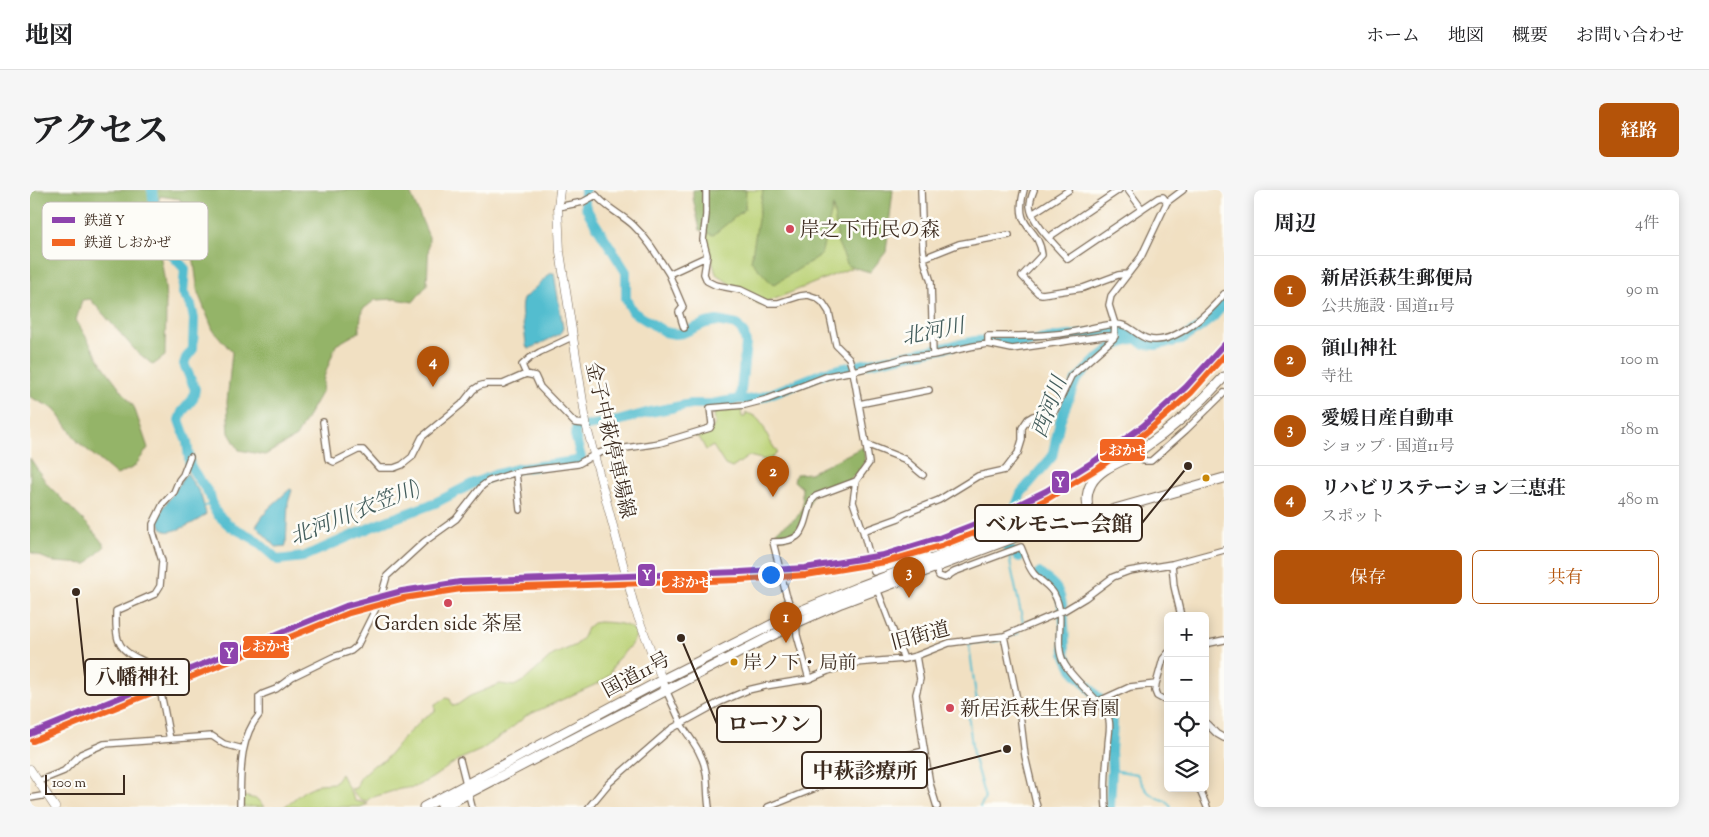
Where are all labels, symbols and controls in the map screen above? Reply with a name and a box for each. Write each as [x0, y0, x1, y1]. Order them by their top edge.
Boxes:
text: 地図 [25, 20, 73, 54]
text: ホーム [1366, 24, 1420, 50]
text: 地図 [1448, 24, 1484, 50]
text: 概要 [1512, 24, 1548, 50]
text: お問い合わせ [1576, 24, 1684, 50]
button: 経路 [1599, 103, 1679, 157]
text: アクセス [30, 108, 169, 159]
legend [42, 202, 208, 260]
text: 周辺 [1274, 210, 1316, 240]
text: 鉄道 Y [84, 212, 125, 232]
text: 4件 [1635, 213, 1659, 236]
place label: 岸之下市民の森 [800, 217, 940, 246]
marker: 岸之下市民の森 [784, 223, 796, 235]
text: 鉄道 しおかぜ [84, 234, 171, 254]
text: 新居浜萩生郵便局 [1321, 266, 1473, 293]
text: 1 [1287, 279, 1293, 302]
text: 90 m [1626, 279, 1659, 302]
text: 公共施設 · 国道11号 [1321, 296, 1455, 319]
water label: 北河川 [900, 312, 969, 354]
text: 領山神社 [1321, 336, 1397, 363]
pin: 4 [417, 346, 449, 387]
text: 2 [1286, 349, 1294, 372]
text: 100 m [1620, 349, 1659, 372]
street label: 金子中萩停車場線 [576, 359, 641, 522]
text: 寺社 [1321, 366, 1353, 389]
water label: 西河川 [1026, 371, 1076, 442]
text: 愛媛日産自動車 [1321, 406, 1454, 433]
text: 3 [1287, 419, 1293, 442]
text: 180 m [1620, 419, 1659, 442]
text: ショップ · 国道11号 [1321, 436, 1454, 459]
line badge: しおかぜ [1099, 438, 1146, 462]
text: しおかぜ [1094, 442, 1150, 462]
pin: 2 [757, 456, 789, 497]
line badge: Y [1051, 470, 1070, 494]
unlabelled marker [1201, 473, 1211, 483]
water label: 北河川(衣笠川) [286, 474, 425, 554]
text: Y [1055, 474, 1065, 494]
text: リハビリステーション三恵荘 [1321, 476, 1566, 503]
text: 4 [1286, 489, 1294, 512]
text: 480 m [1618, 489, 1659, 512]
callout: ベルモニー会館 [975, 505, 1142, 541]
text: スポット [1321, 506, 1385, 529]
text: ベルモニー会館 [986, 511, 1133, 541]
button: 保存 [1274, 550, 1462, 604]
button: 共有 [1472, 550, 1659, 604]
pin: 3 [893, 557, 925, 598]
your location [758, 562, 784, 588]
line badge: Y [637, 563, 656, 587]
text: Y [642, 567, 652, 587]
line badge: しおかぜ [661, 570, 709, 594]
text: しおかぜ [657, 574, 713, 594]
marker: Garden side 茶屋 [442, 597, 454, 609]
pin: 1 [770, 602, 802, 643]
place label: Garden side 茶屋 [374, 611, 522, 640]
map controls [1164, 612, 1209, 792]
button: + [1164, 612, 1209, 657]
street label: 旧街道 [888, 616, 953, 659]
line badge: しおかぜ [242, 635, 290, 659]
text: しおかぜ [238, 638, 294, 658]
line badge: Y [219, 641, 239, 665]
text: Y [224, 645, 234, 665]
street label: 国道11号 [598, 646, 676, 706]
place label: 岸ノ下・局前 [743, 651, 857, 678]
marker: 岸ノ下・局前 [729, 657, 739, 667]
button: − [1164, 657, 1209, 702]
callout: 八幡神社 [85, 659, 189, 695]
text: 八幡神社 [95, 664, 179, 694]
place label: 新居浜萩生保育園 [960, 696, 1120, 725]
marker: 新居浜萩生保育園 [944, 702, 956, 714]
button: locate [1164, 702, 1209, 747]
callout: ローソン [717, 706, 821, 742]
text: ローソン [727, 711, 811, 741]
button: layers [1164, 747, 1209, 792]
callout: 中萩診療所 [802, 752, 927, 788]
text: 中萩診療所 [813, 758, 918, 788]
scale bar [45, 772, 125, 795]
text: 100 m [52, 774, 86, 794]

